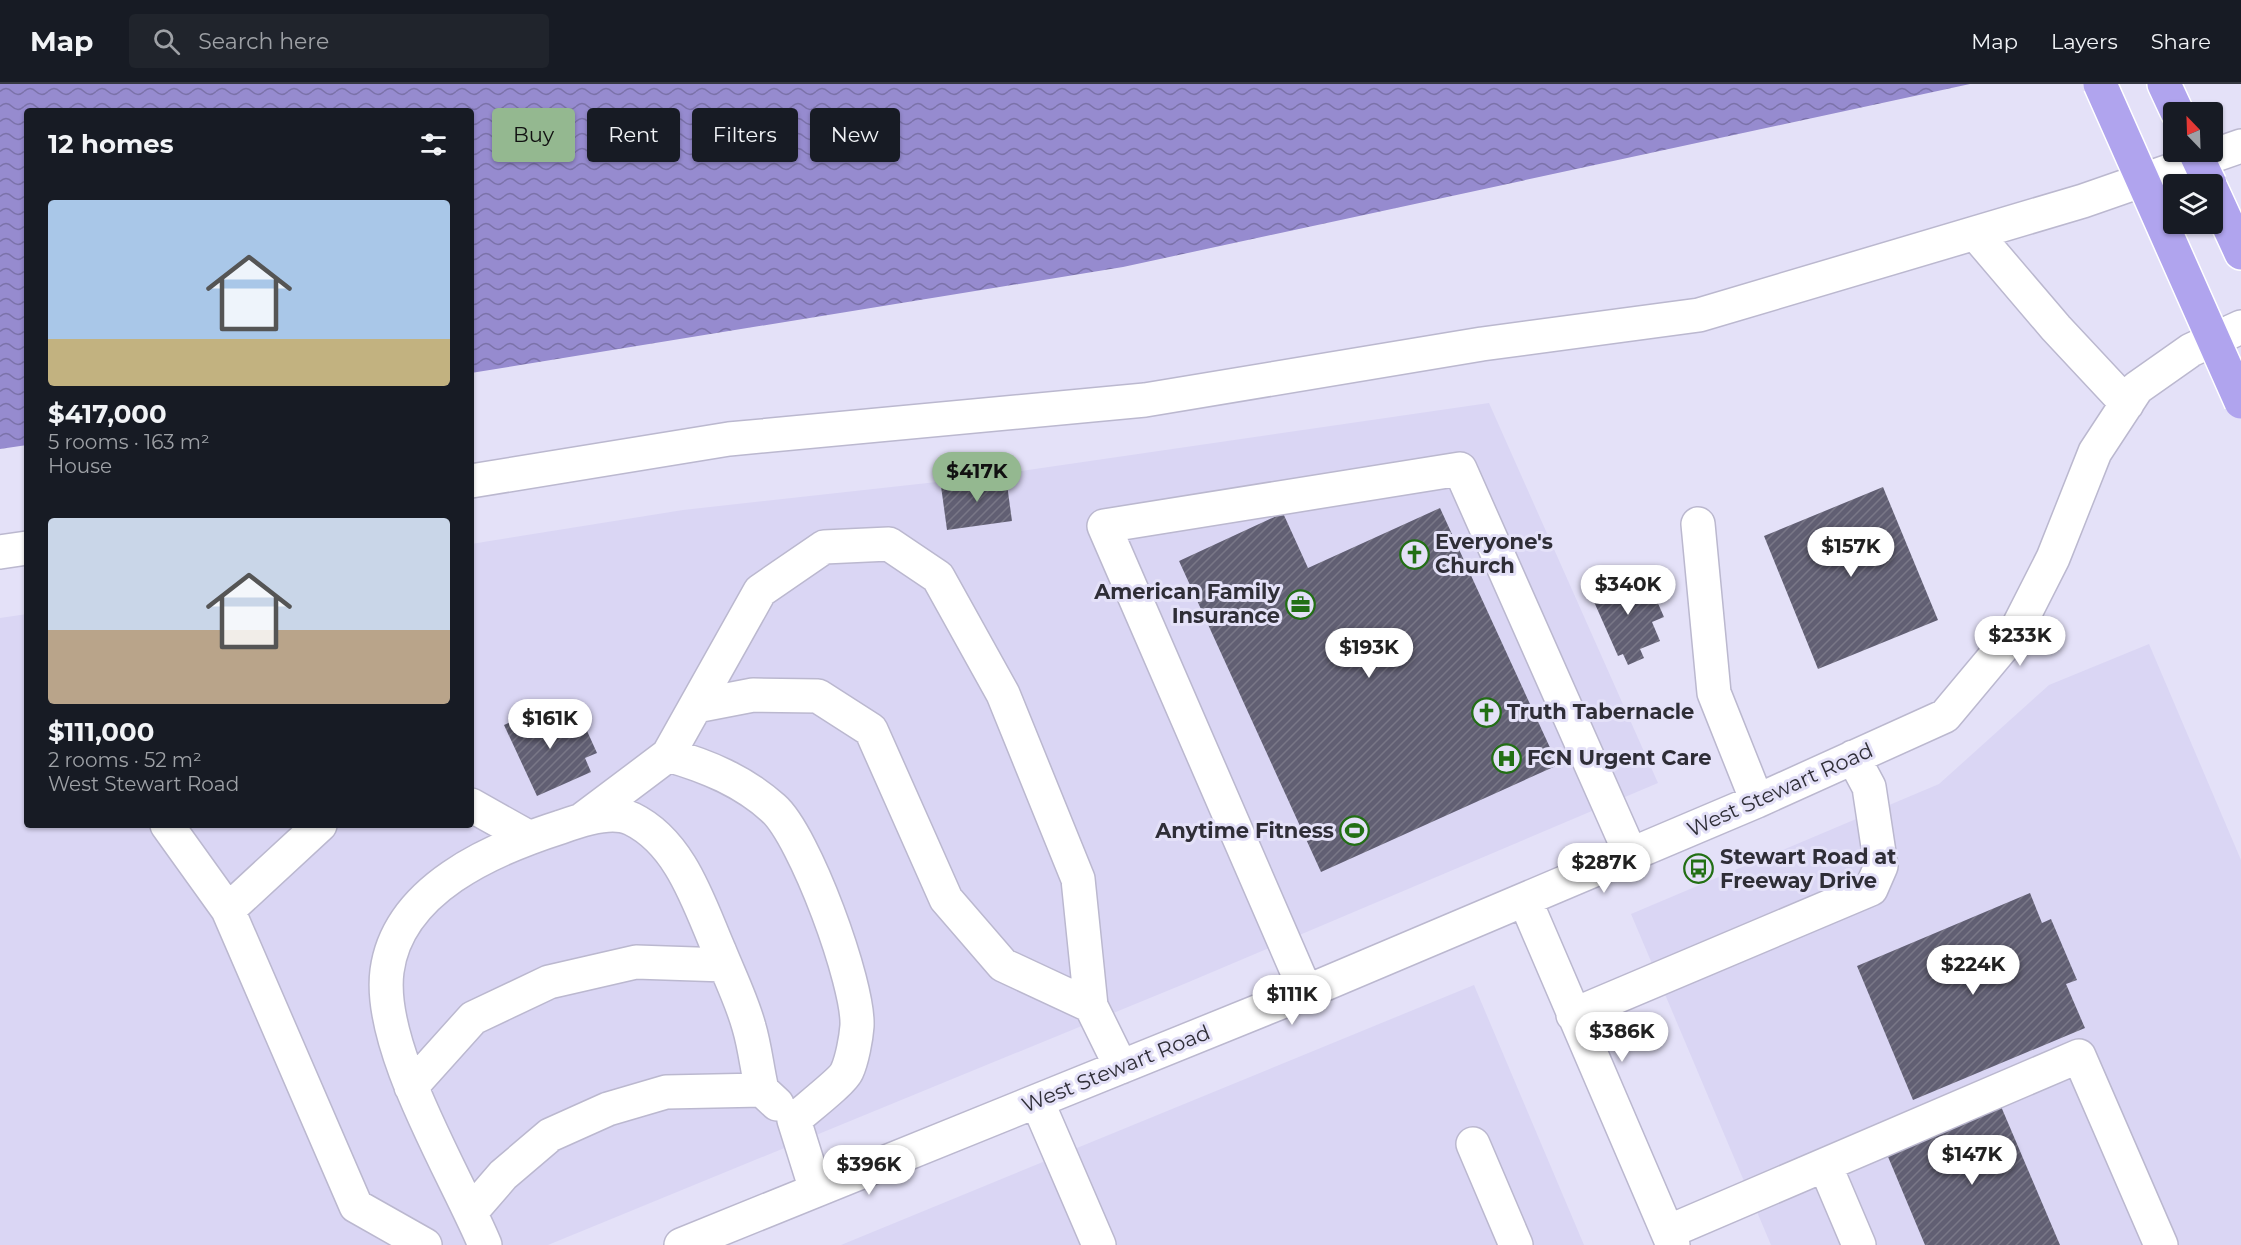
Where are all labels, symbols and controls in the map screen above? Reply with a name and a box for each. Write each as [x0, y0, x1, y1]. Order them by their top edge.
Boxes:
search box [129, 14, 549, 68]
text: Map [30, 24, 93, 58]
icon: search [150, 25, 183, 58]
text: Search here [198, 28, 329, 55]
text: Map [1971, 29, 2018, 54]
text: Layers [2051, 29, 2118, 54]
text: Share [2151, 29, 2211, 54]
north arrow [2163, 102, 2223, 162]
map controls [2163, 102, 2223, 234]
chip: Buy [492, 108, 575, 162]
chip: Rent [587, 108, 680, 162]
chip: Filters [692, 108, 798, 162]
chip: New [810, 108, 900, 162]
text: 12 homes [48, 128, 174, 160]
icon: filters [417, 128, 450, 161]
button: layers [2163, 174, 2223, 234]
icon: home [195, 239, 303, 347]
text: $417,000 [48, 398, 167, 430]
text: 5 rooms · 163 m² [48, 430, 210, 454]
pin: $417K [935, 452, 1019, 503]
text: House [48, 454, 112, 478]
text: $417K [946, 459, 1008, 483]
pin: $157K [1809, 527, 1893, 578]
place label: Everyone's Church [1435, 529, 1553, 578]
text: $157K [1821, 534, 1881, 558]
church icon: Everyone's Church [1398, 538, 1430, 570]
icon: home [195, 557, 303, 665]
pin: $340K [1586, 565, 1670, 616]
text: $340K [1595, 572, 1661, 596]
place label: American Family Insurance [1093, 579, 1280, 628]
office icon: American Family Insurance [1285, 588, 1317, 620]
pin: $233K [1978, 616, 2062, 667]
text: $233K [1989, 623, 2051, 647]
pin: $193K [1327, 628, 1411, 679]
text: $193K [1339, 635, 1399, 659]
church icon: Truth Tabernacle [1470, 696, 1502, 728]
pin: $161K [508, 699, 592, 750]
place label: Truth Tabernacle [1507, 699, 1694, 724]
text: $161K [522, 706, 578, 730]
text: $111,000 [48, 716, 154, 748]
street label: West Stewart Road [1683, 737, 1877, 842]
hospital icon: FCN Urgent Care [1490, 742, 1522, 774]
place label: FCN Urgent Care [1527, 745, 1712, 770]
text: 2 rooms · 52 m² [48, 748, 202, 772]
text: West Stewart Road [48, 772, 239, 796]
sports icon: Anytime Fitness [1339, 815, 1371, 847]
place label: Anytime Fitness [1154, 818, 1334, 843]
pin: $287K [1562, 843, 1646, 894]
place label: Stewart Road at Freeway Drive [1720, 844, 1896, 893]
text: $287K [1572, 850, 1636, 874]
bus stop icon: Stewart Road at Freeway Drive [1683, 853, 1715, 885]
pin: $224K [1931, 945, 2015, 996]
text: $224K [1941, 952, 2005, 976]
pin: $111K [1250, 975, 1334, 1026]
text: $111K [1267, 982, 1317, 1006]
pin: $386K [1580, 1012, 1664, 1063]
street label: West Stewart Road [1018, 1019, 1214, 1118]
text: $386K [1589, 1019, 1655, 1043]
pin: $147K [1930, 1135, 2014, 1186]
text: $147K [1942, 1142, 2002, 1166]
pin: $396K [827, 1145, 911, 1196]
text: $396K [837, 1152, 901, 1176]

